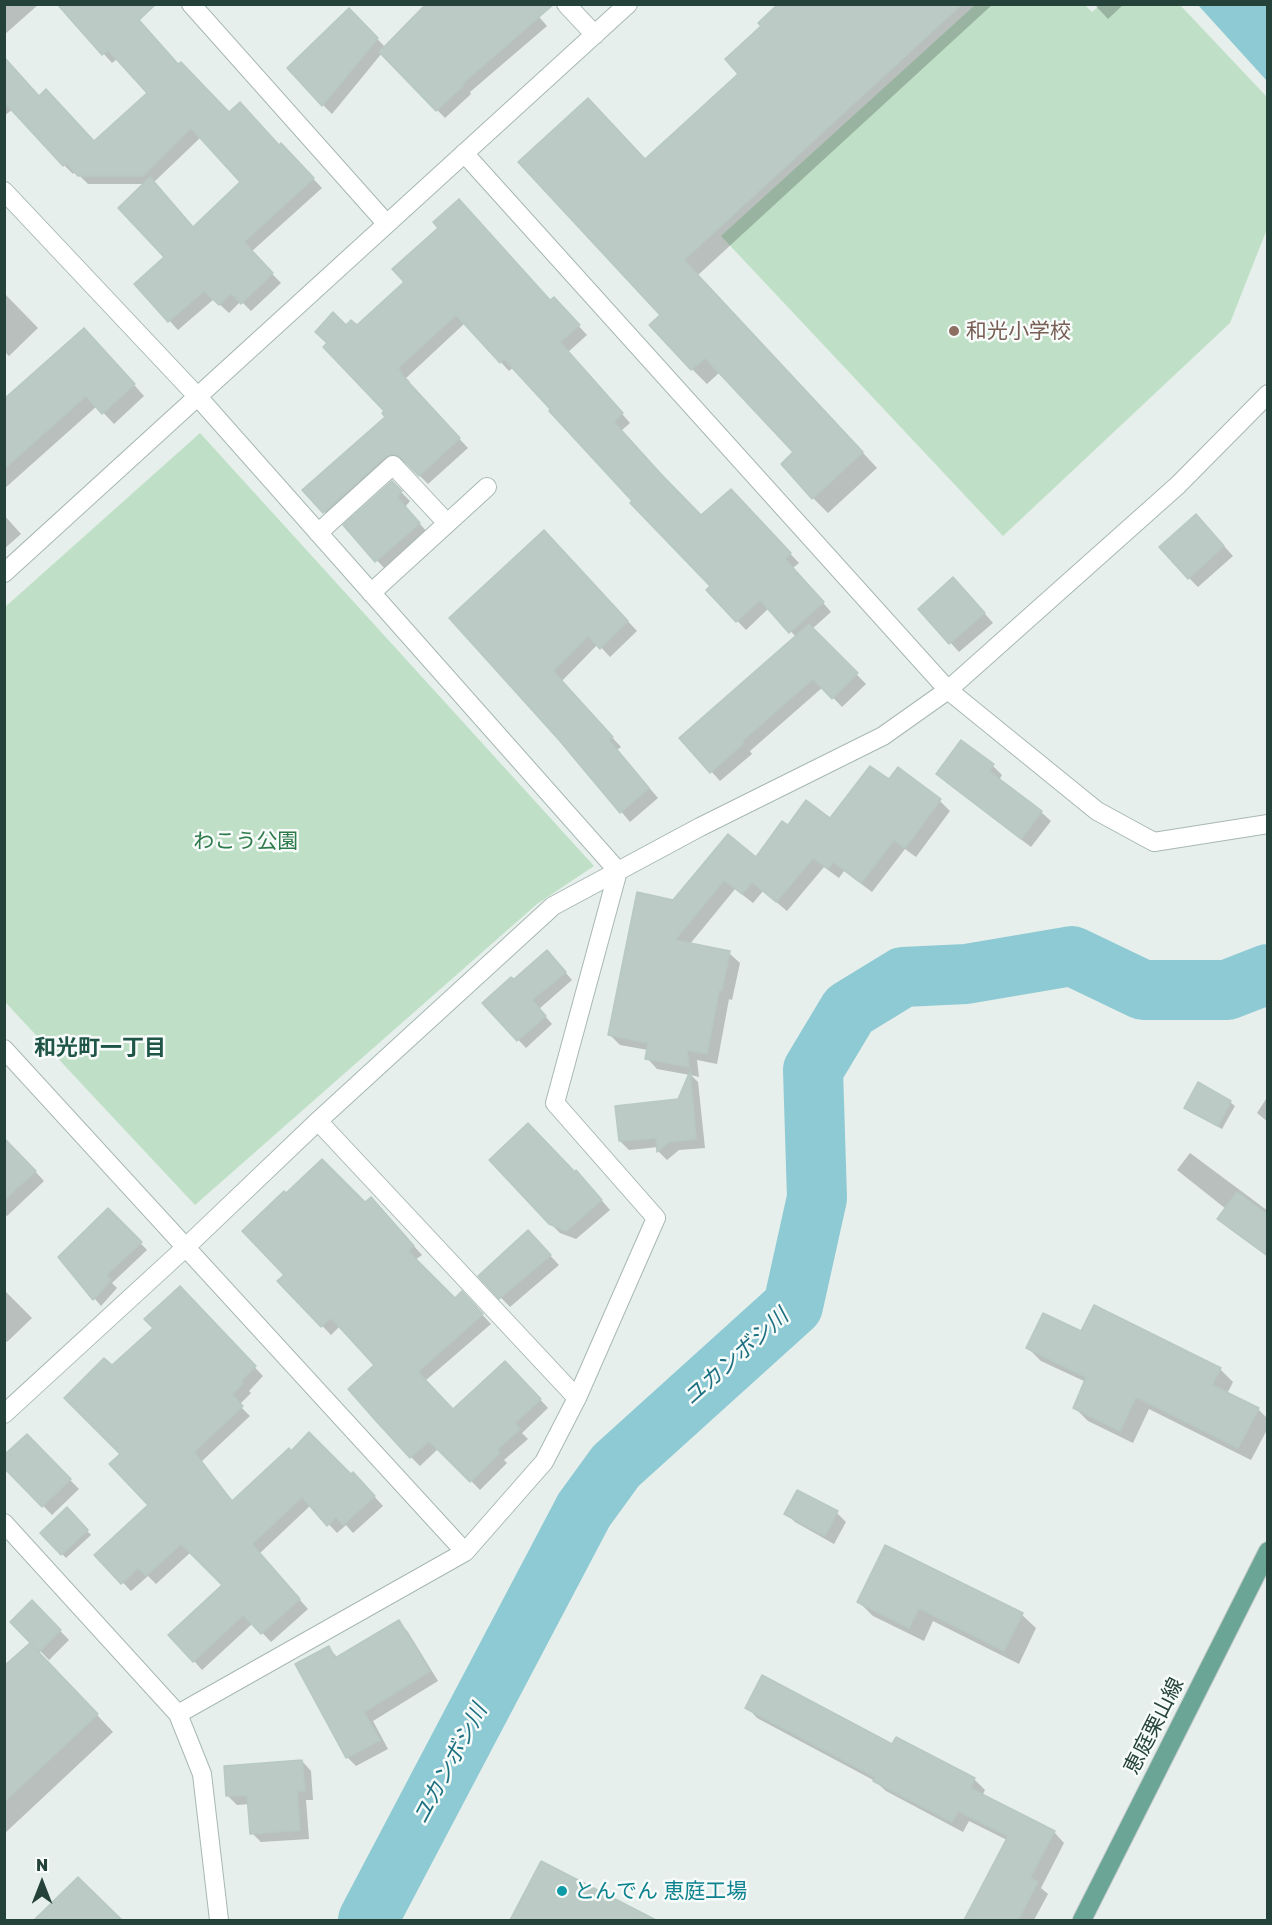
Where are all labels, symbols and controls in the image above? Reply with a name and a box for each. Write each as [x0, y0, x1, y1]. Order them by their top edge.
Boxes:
place label: 和光小学校 [966, 318, 1071, 344]
marker: 和光小学校 [947, 324, 961, 338]
park label: わこう公園 [194, 828, 298, 854]
district label: 和光町一丁目 [34, 1035, 166, 1061]
water label: ユカンボシ川 [678, 1303, 794, 1411]
street label: 恵庭栗山線 [1119, 1674, 1189, 1778]
water label: ユカンボシ川 [407, 1700, 493, 1828]
north arrow [12, 1853, 72, 1913]
text: N [36, 1855, 48, 1875]
place label: とんでん 恵庭工場 [574, 1878, 747, 1904]
marker: とんでん 恵庭工場 [555, 1884, 569, 1898]

